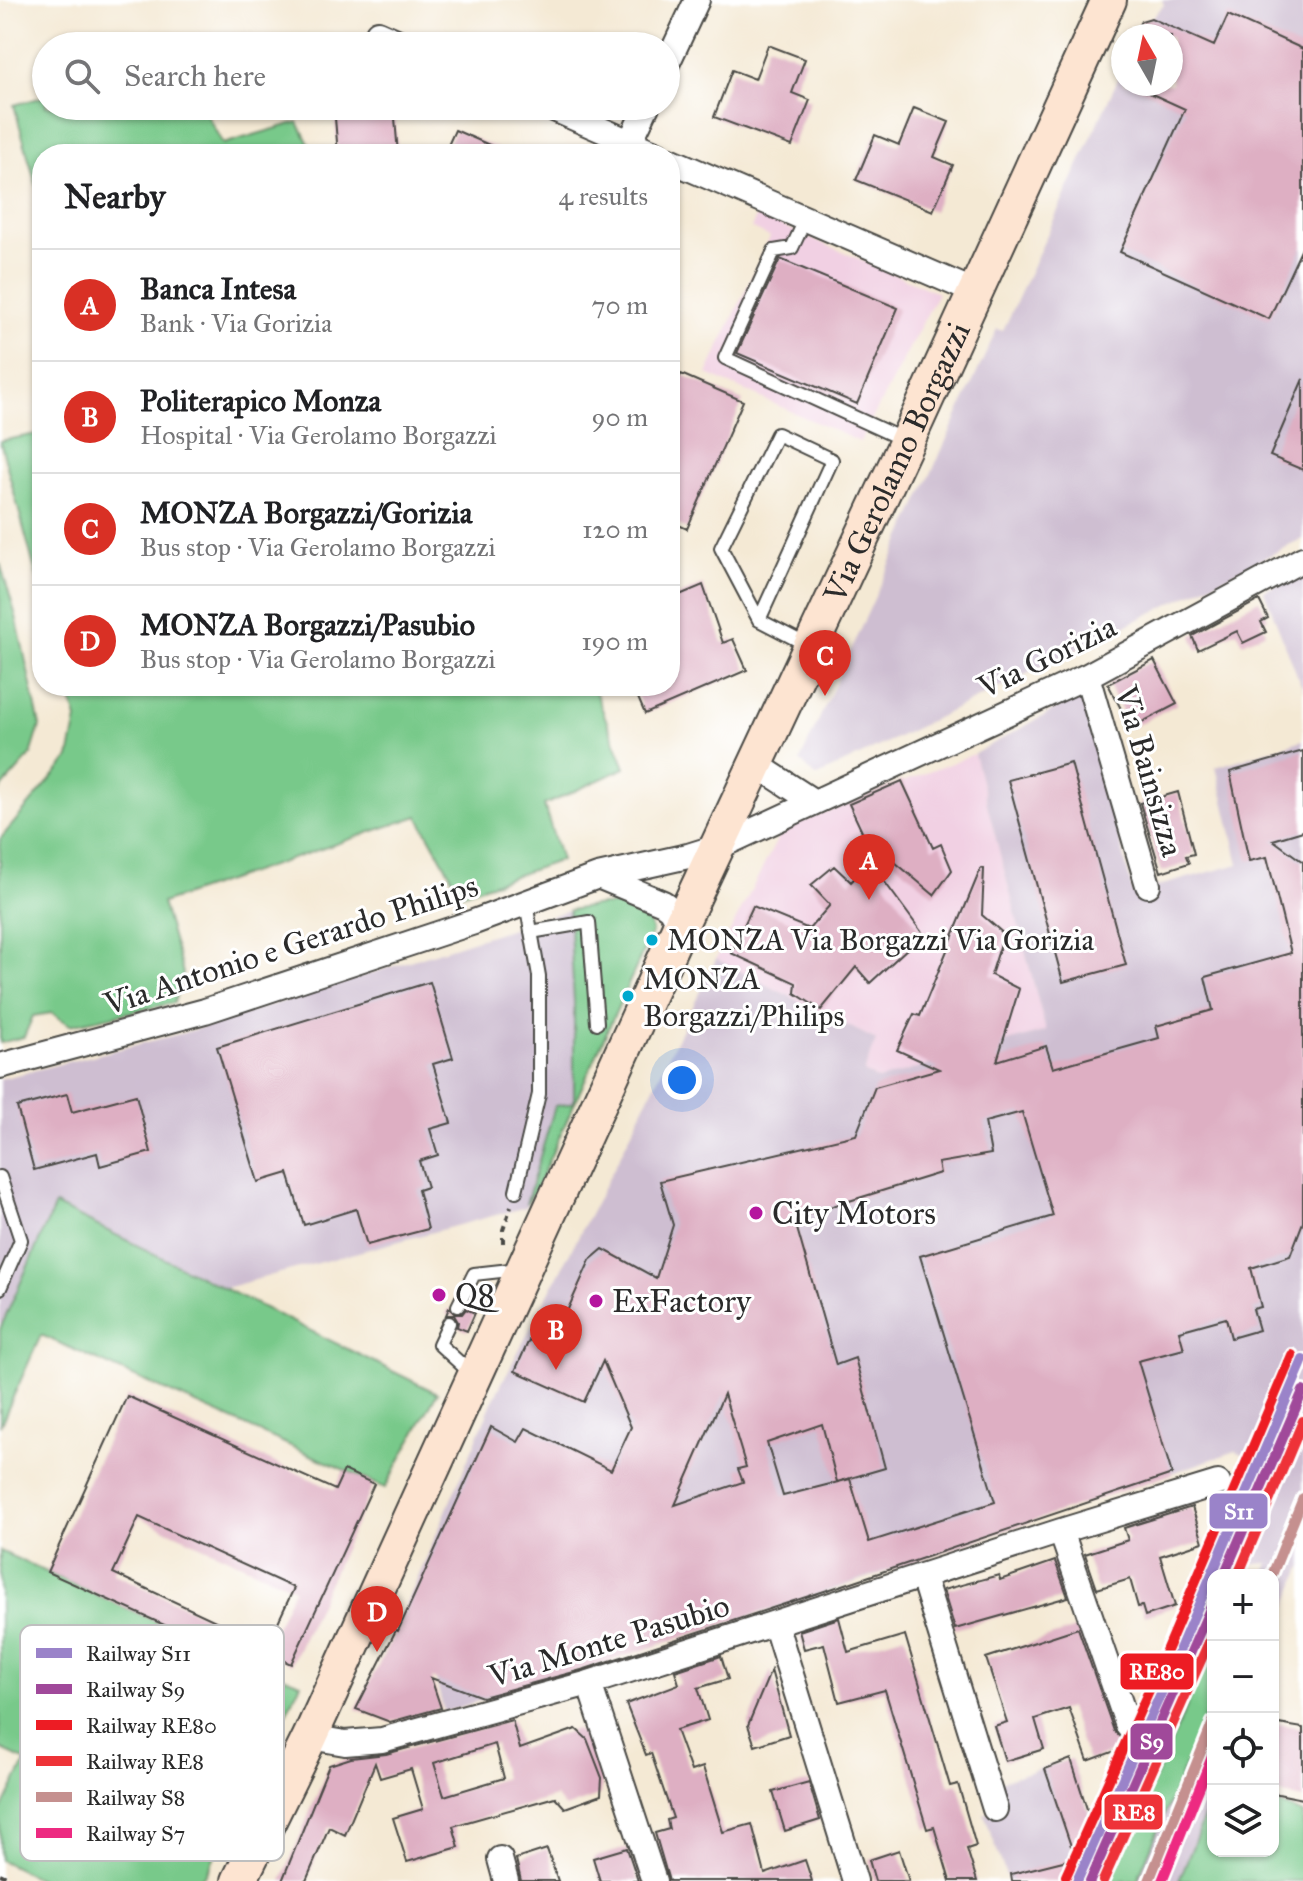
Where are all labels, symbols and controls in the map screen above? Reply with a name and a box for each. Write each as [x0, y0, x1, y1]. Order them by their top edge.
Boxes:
north arrow [1111, 24, 1183, 96]
search box [32, 32, 680, 120]
icon: search [60, 54, 104, 98]
text: Search here [124, 58, 266, 94]
text: Nearby [64, 176, 166, 217]
text: 4 results [559, 180, 648, 212]
text: Banca Intesa [140, 271, 296, 307]
text: A [81, 289, 99, 321]
text: 70 m [592, 289, 648, 321]
text: Bank · Via Gorizia [140, 307, 332, 339]
street label: Via Gerolamo Borgazzi [814, 316, 978, 609]
text: Politerapico Monza [140, 383, 381, 419]
text: B [81, 401, 99, 433]
text: 90 m [591, 401, 648, 433]
text: Hospital · Via Gerolamo Borgazzi [140, 419, 497, 451]
text: MONZA Borgazzi/Gorizia [140, 495, 472, 531]
text: C [81, 513, 99, 545]
text: 120 m [582, 513, 648, 545]
text: Bus stop · Via Gerolamo Borgazzi [140, 531, 496, 563]
text: MONZA Borgazzi/Pasubio [140, 607, 475, 643]
street label: Via Gorizia [971, 607, 1123, 708]
text: D [80, 625, 100, 657]
text: 190 m [581, 625, 648, 657]
pin: C [799, 630, 851, 696]
text: Bus stop · Via Gerolamo Borgazzi [140, 643, 496, 675]
street label: Via Bainsizza [1106, 680, 1192, 861]
pin: A [843, 834, 895, 900]
street label: Via Antonio e Gerardo Philips [98, 866, 483, 1024]
place label: MONZA Via Borgazzi Via Gorizia [667, 922, 1095, 958]
marker: MONZA Via Borgazzi Via Gorizia [644, 932, 660, 948]
place label: MONZA Borgazzi/Philips [643, 961, 844, 1034]
marker: MONZA Borgazzi/Philips [620, 988, 636, 1004]
your location [662, 1060, 702, 1100]
place label: City Motors [772, 1194, 936, 1233]
marker: City Motors [747, 1204, 765, 1222]
place label: Q8 [455, 1276, 500, 1315]
place label: ExFactory [612, 1282, 752, 1321]
marker: Q8 [430, 1286, 448, 1304]
marker: ExFactory [587, 1292, 605, 1310]
pin: B [530, 1304, 582, 1370]
line badge: S11 [1208, 1492, 1269, 1530]
text: S11 [1224, 1498, 1254, 1525]
map controls [1207, 1569, 1279, 1857]
button: + [1207, 1569, 1279, 1641]
pin: D [351, 1586, 403, 1652]
street label: Via Monte Pasubio [483, 1586, 734, 1696]
legend [20, 1625, 284, 1861]
text: Railway S11 [86, 1640, 191, 1667]
button: − [1207, 1641, 1279, 1713]
line badge: RE80 [1119, 1652, 1195, 1691]
text: RE80 [1129, 1658, 1185, 1685]
text: Railway S9 [86, 1676, 185, 1703]
text: Railway RE80 [86, 1712, 217, 1739]
button: locate [1207, 1713, 1279, 1785]
line badge: S9 [1129, 1722, 1174, 1761]
text: S9 [1140, 1728, 1164, 1755]
text: Railway RE8 [86, 1748, 204, 1775]
text: Railway S8 [86, 1784, 185, 1811]
button: layers [1207, 1785, 1279, 1857]
line badge: RE8 [1103, 1793, 1164, 1831]
text: RE8 [1113, 1799, 1155, 1826]
text: Railway S7 [86, 1820, 185, 1847]

